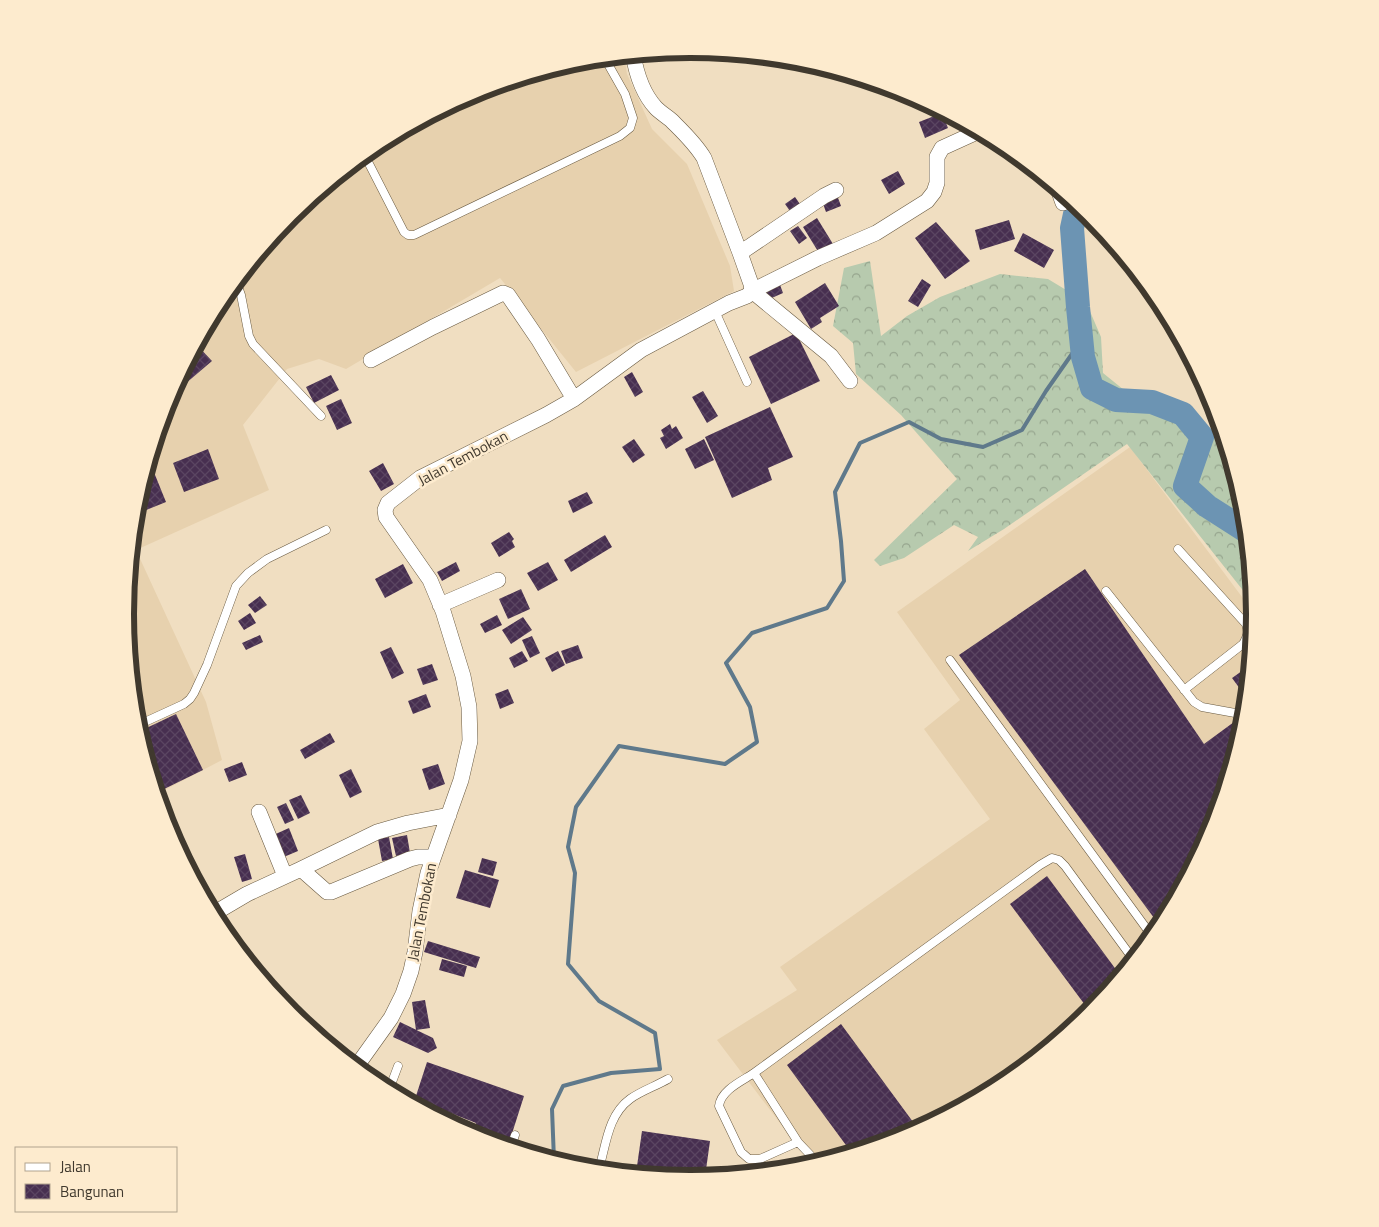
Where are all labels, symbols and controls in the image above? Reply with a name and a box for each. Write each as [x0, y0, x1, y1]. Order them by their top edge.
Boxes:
street label: Jalan Tembokan [414, 424, 512, 491]
street label: Jalan Tembokan [401, 861, 442, 963]
legend [15, 1147, 178, 1212]
text: Jalan [60, 1155, 91, 1178]
text: Bangunan [60, 1180, 124, 1203]

